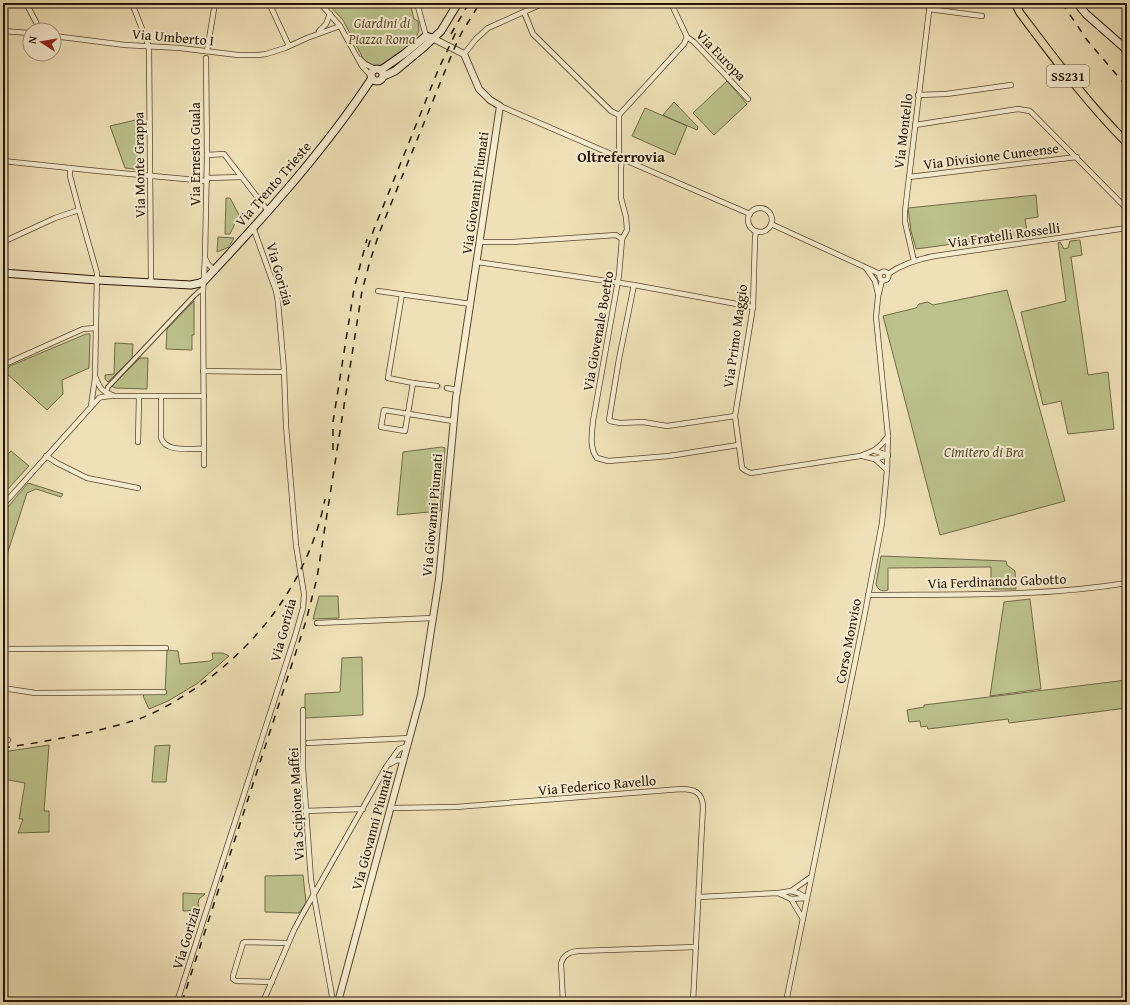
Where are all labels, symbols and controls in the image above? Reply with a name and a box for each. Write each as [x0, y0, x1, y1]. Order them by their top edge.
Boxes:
park label: Giardini di Piazza Roma [348, 13, 416, 49]
north arrow [22, 22, 62, 62]
street label: Via Umberto I [131, 23, 215, 51]
street label: Via Europa [691, 25, 751, 85]
text: N [24, 34, 41, 45]
road number: SS231 [1047, 65, 1089, 87]
street label: Via Montello [888, 92, 918, 170]
street label: Via Ernesto Guala [185, 102, 205, 206]
street label: Via Monte Grappa [128, 111, 150, 218]
street label: Via Giovanni Piumati [456, 130, 494, 256]
street label: Via Trento Trieste [230, 137, 316, 231]
street label: Via Divisione Cuneense [922, 138, 1060, 174]
district label: Oltreferrovia [577, 146, 665, 167]
street label: Via Fratelli Rosselli [947, 217, 1061, 253]
street label: Via Gorizia [261, 240, 299, 308]
street label: Via Giovenale Boetto [578, 269, 618, 393]
street label: Via Primo Maggio [718, 283, 752, 389]
park label: Cimitero di Bra [944, 442, 1024, 462]
street label: Via Giovanni Piumati [417, 452, 447, 578]
street label: Via Ferdinando Gabotto [927, 569, 1067, 593]
street label: Via Gorizia [265, 596, 301, 664]
street label: Corso Monviso [830, 597, 866, 685]
street label: Via Scipione Maffei [283, 747, 309, 861]
street label: Via Giovanni Piumati [346, 768, 398, 892]
street label: Via Federico Ravello [537, 770, 657, 800]
street label: Via Gorizia [167, 904, 205, 972]

